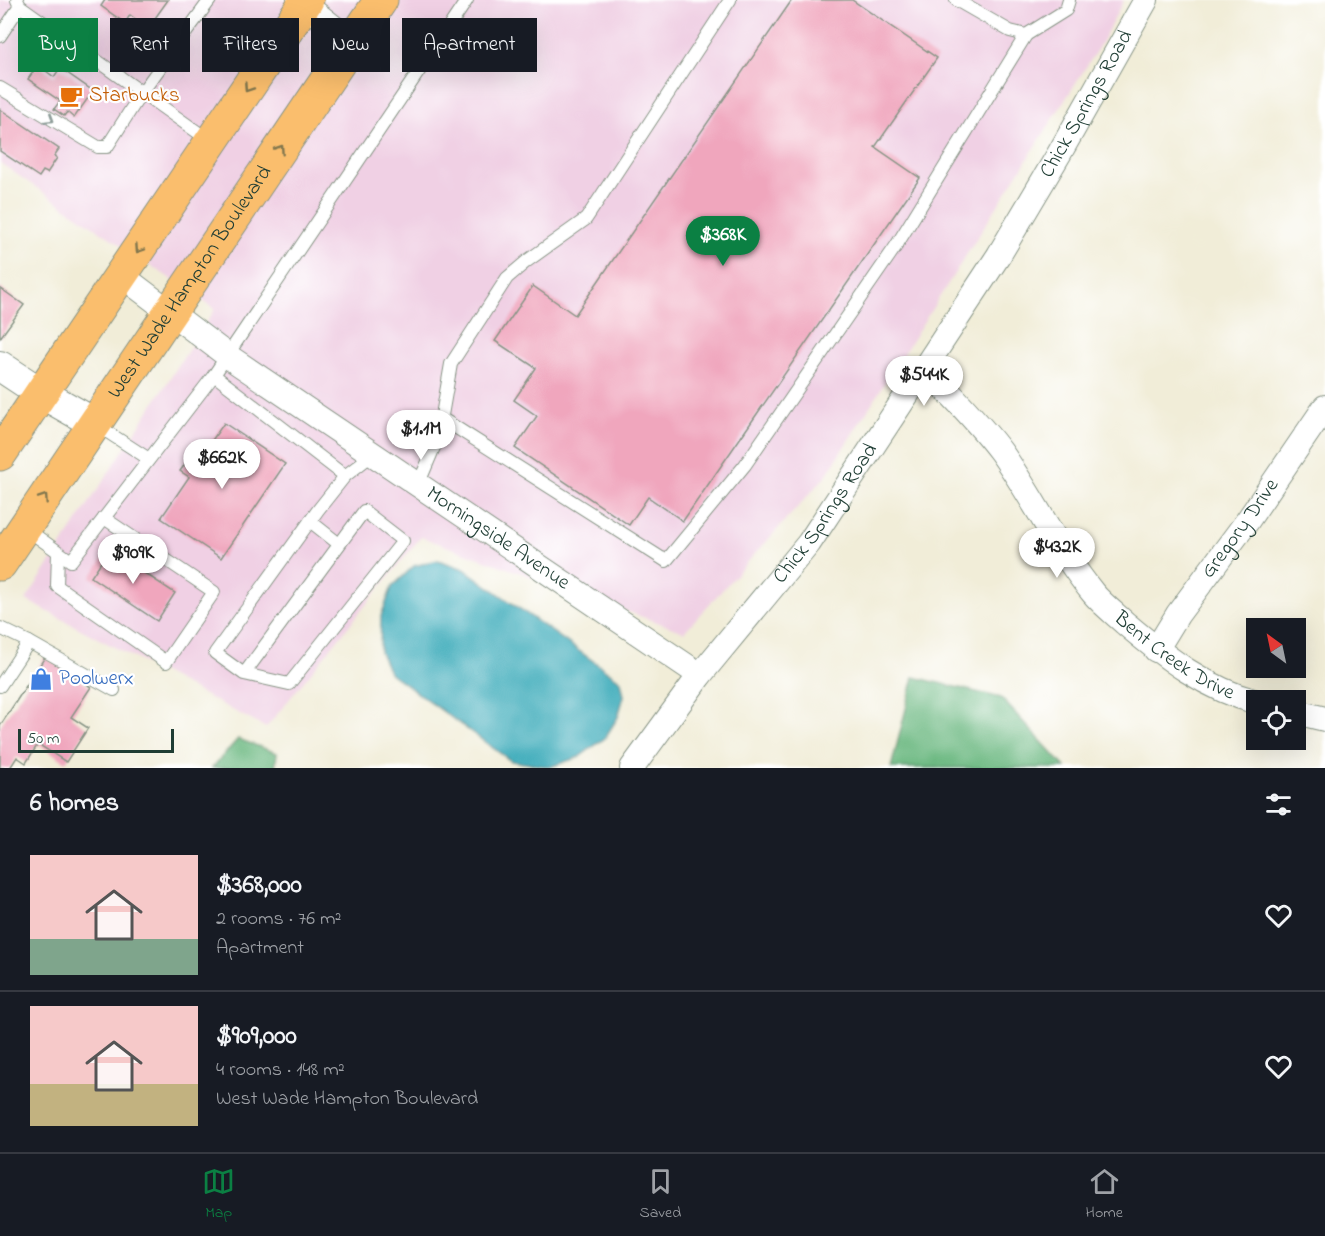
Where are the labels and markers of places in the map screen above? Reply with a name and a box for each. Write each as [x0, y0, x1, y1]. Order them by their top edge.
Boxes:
place label: Starbucks [89, 81, 180, 111]
cafe icon: Starbucks [58, 83, 84, 109]
pin: $368K [681, 216, 765, 267]
pin: $544K [882, 356, 966, 407]
pin: $1.1M [379, 410, 463, 461]
pin: $662K [180, 439, 264, 490]
pin: $432K [1015, 528, 1099, 579]
pin: $909K [91, 534, 175, 585]
place label: Poolwerx [59, 664, 134, 694]
shop icon: Poolwerx [28, 666, 54, 692]

